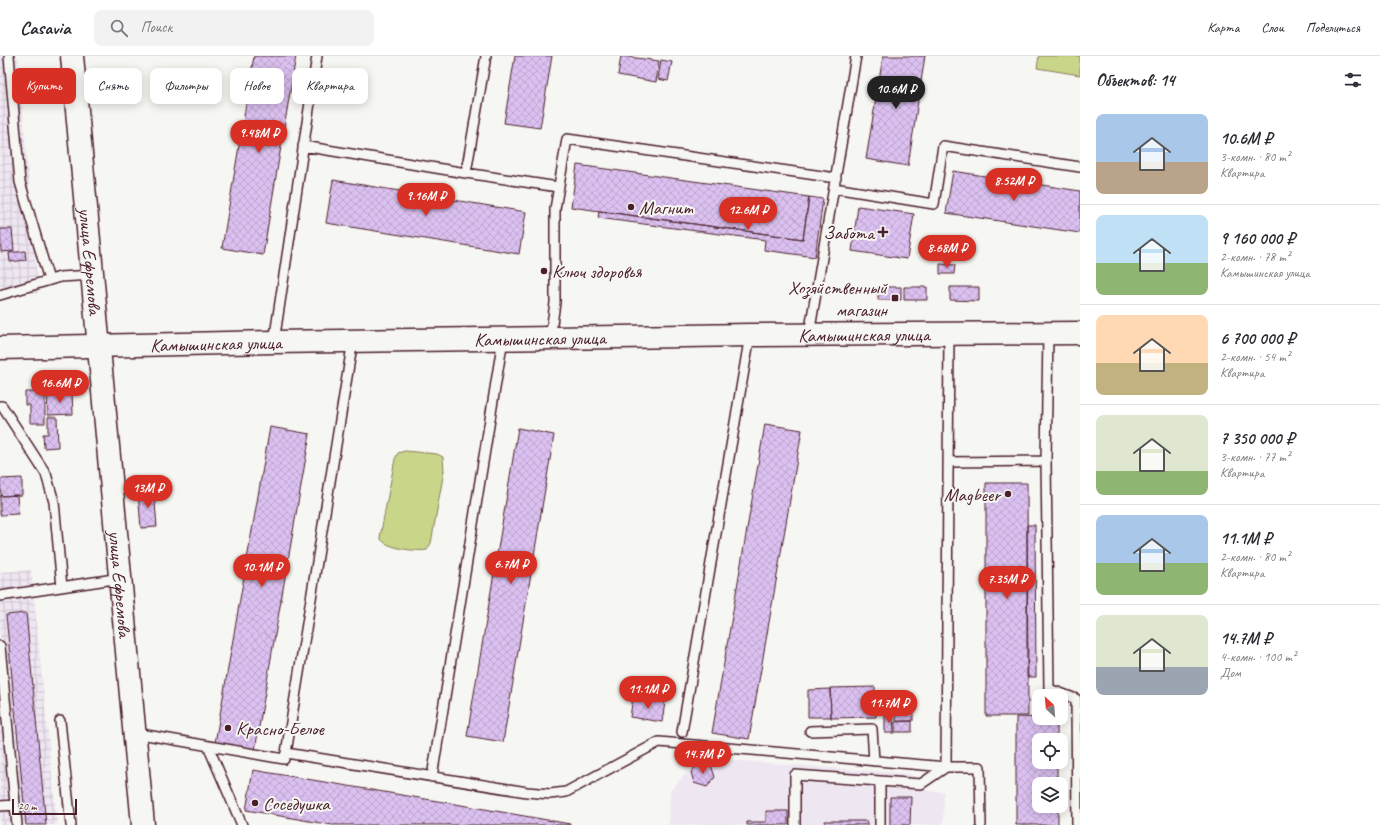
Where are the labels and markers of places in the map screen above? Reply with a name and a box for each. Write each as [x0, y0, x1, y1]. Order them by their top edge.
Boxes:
pin: 10.6M ₽ [859, 76, 933, 110]
pin: 9.48M ₽ [222, 120, 296, 154]
pin: 8.52M ₽ [977, 168, 1051, 202]
pin: 9.16M ₽ [389, 183, 463, 217]
place label: Магнит [639, 196, 694, 220]
pin: 12.6M ₽ [711, 197, 785, 231]
marker: Магнит [626, 202, 636, 212]
place label: Забота [823, 221, 876, 245]
marker: Забота [877, 226, 889, 238]
pin: 8.68M ₽ [910, 235, 984, 269]
place label: Ключ здоровья [552, 260, 642, 284]
marker: Ключ здоровья [539, 266, 549, 276]
place label: Хозяйственный магазин [788, 276, 888, 322]
marker: Хозяйственный магазин [890, 293, 900, 303]
pin: 16.6M ₽ [23, 370, 97, 404]
pin: 13M ₽ [120, 475, 176, 509]
place label: Magbeer [944, 483, 1002, 507]
marker: Magbeer [1003, 489, 1013, 499]
pin: 6.7M ₽ [478, 551, 544, 585]
pin: 10.1M ₽ [225, 554, 299, 588]
pin: 7.35M ₽ [970, 566, 1044, 600]
pin: 11.1M ₽ [611, 676, 685, 710]
pin: 11.7M ₽ [852, 690, 926, 724]
place label: Красно-Белое [236, 717, 325, 741]
marker: Красно-Белое [223, 723, 233, 733]
pin: 14.7M ₽ [666, 741, 740, 775]
place label: Соседушка [263, 792, 331, 816]
marker: Соседушка [250, 798, 260, 808]

